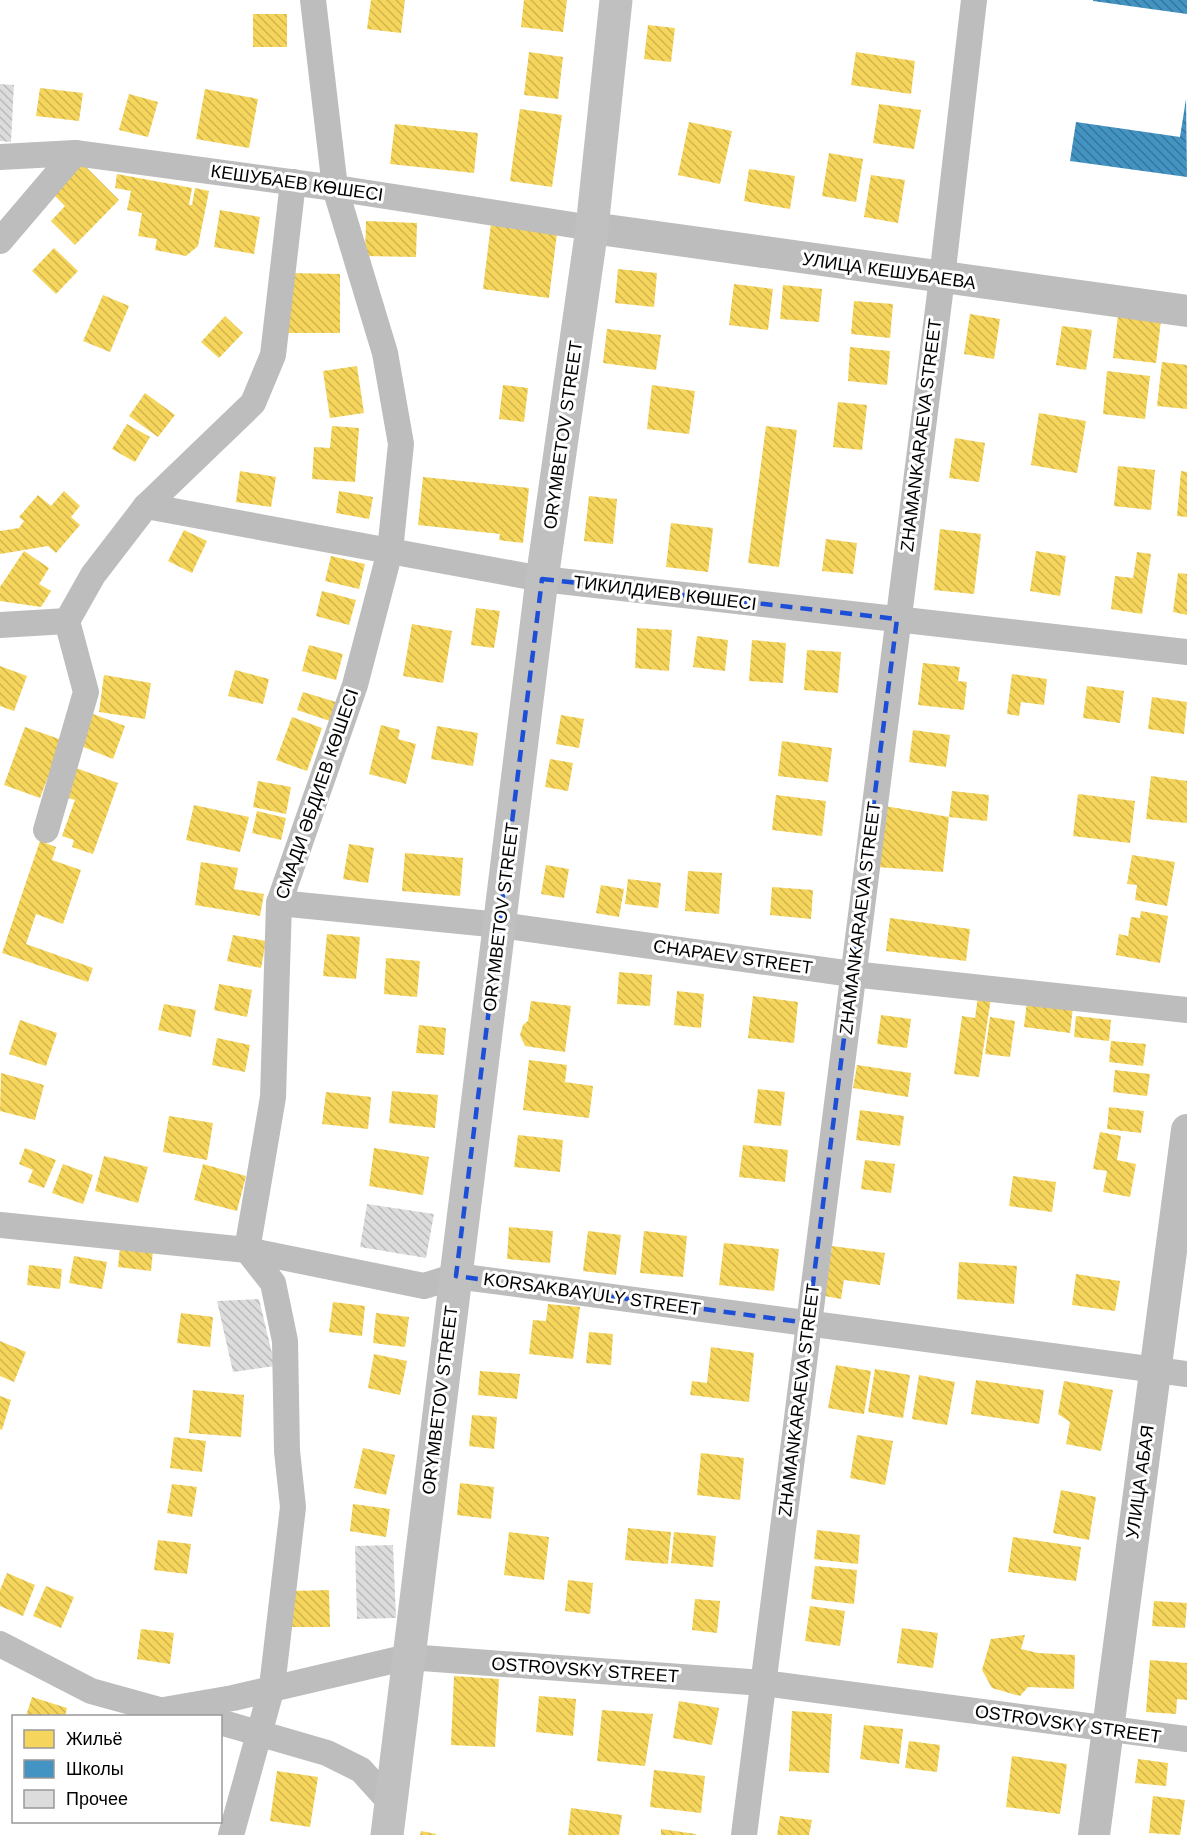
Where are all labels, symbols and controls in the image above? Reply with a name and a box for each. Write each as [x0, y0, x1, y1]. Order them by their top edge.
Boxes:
street label: КЕШУБАЕВ КӨШЕСІ [210, 161, 384, 205]
street label: УЛИЦА КЕШУБАЕВА [801, 249, 977, 293]
street label: ZHAMANKARAEVA STREET [897, 317, 945, 553]
street label: ORYMBETOV STREET [540, 339, 586, 531]
street label: ТИКИЛДИЕВ КӨШЕСІ [572, 572, 758, 614]
street label: СМАДИ ӘБДИЕВ КӨШЕСІ [272, 686, 362, 902]
street label: ZHAMANKARAEVA STREET [836, 800, 884, 1036]
street label: ORYMBETOV STREET [479, 821, 523, 1013]
street label: CHAPAEV STREET [652, 936, 814, 978]
street label: KORSAKBAYULY STREET [482, 1269, 702, 1319]
street label: ZHAMANKARAEVA STREET [775, 1282, 823, 1518]
street label: ORYMBETOV STREET [418, 1304, 462, 1496]
street label: УЛИЦА АБАЯ [1122, 1424, 1158, 1540]
street label: OSTROVSKY STREET [491, 1653, 679, 1687]
street label: OSTROVSKY STREET [974, 1701, 1162, 1747]
legend [12, 1715, 222, 1823]
text: Жильё [66, 1729, 123, 1749]
text: Школы [66, 1759, 124, 1779]
text: Прочее [66, 1789, 128, 1809]

